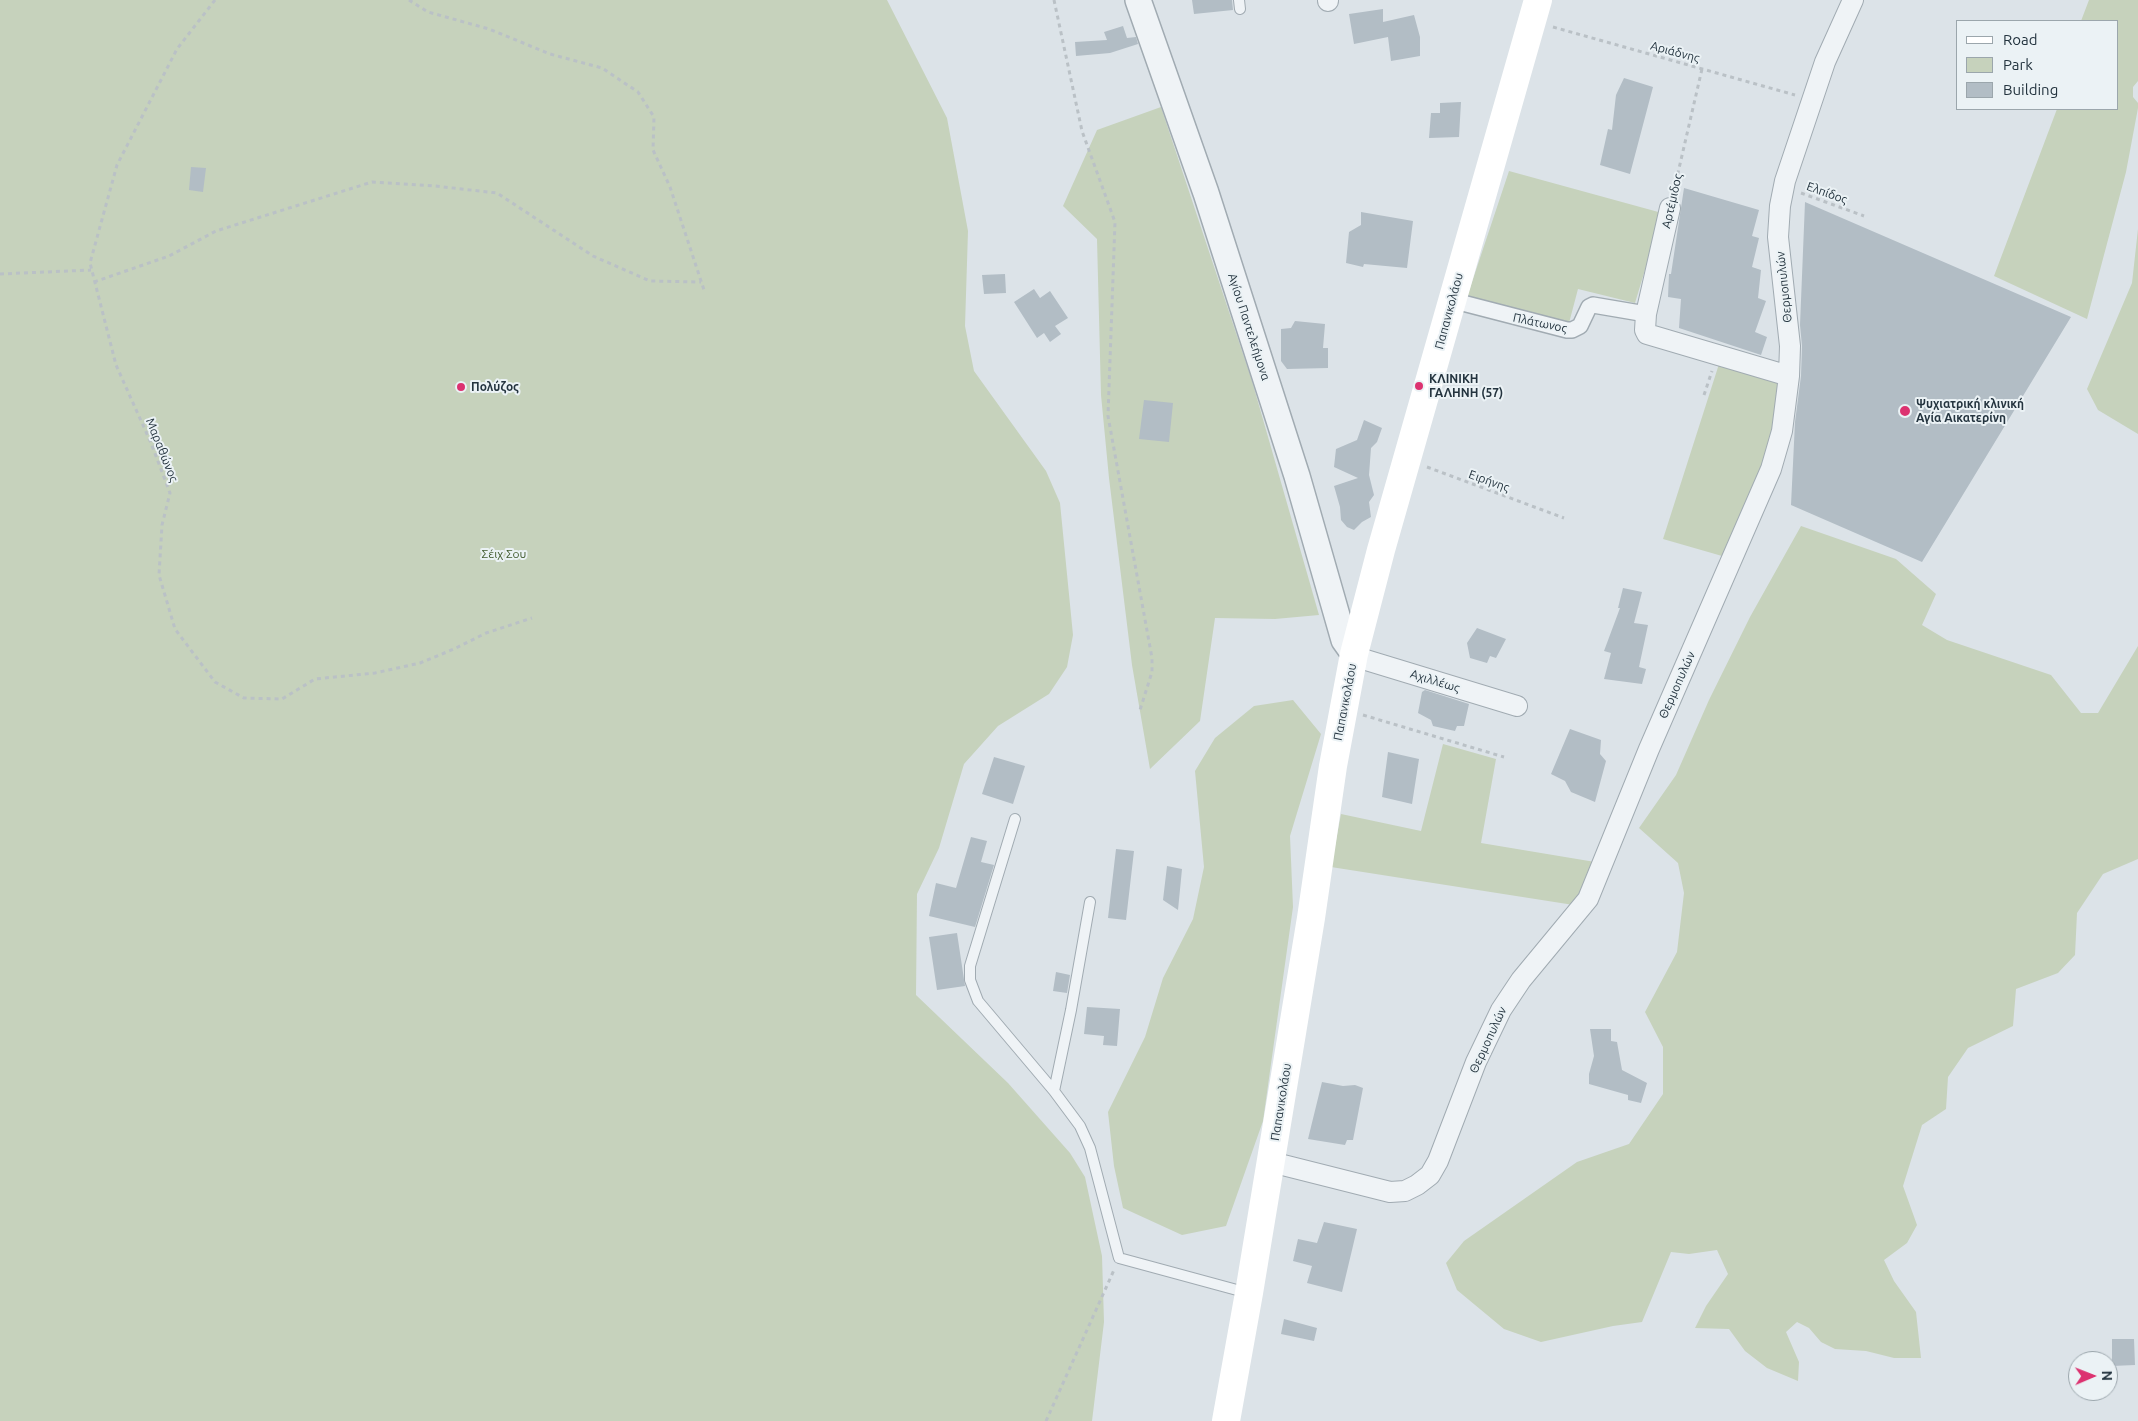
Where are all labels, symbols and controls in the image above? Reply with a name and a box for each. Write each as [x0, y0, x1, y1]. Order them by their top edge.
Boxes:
legend [1956, 20, 2118, 110]
text: Road [2003, 31, 2038, 48]
street label: Αριάδνης [1649, 39, 1701, 65]
text: Park [2003, 56, 2033, 73]
text: Building [2003, 81, 2058, 98]
street label: Αρτέμιδος [1659, 172, 1685, 230]
street label: Ελπίδος [1805, 179, 1849, 207]
street label: Θερμοπυλών [1773, 251, 1795, 323]
street label: Παπανικολάου [1432, 271, 1466, 351]
street label: Αγίου Παντελεήμονα [1225, 272, 1273, 382]
street label: Πλάτωνος [1512, 310, 1568, 336]
place label: ΚΛΙΝΙΚΗ ΓΑΛΗΝΗ (57) [1429, 372, 1503, 400]
place label: Πολύζος [471, 380, 519, 394]
marker: ΚΛΙΝΙΚΗ ΓΑΛΗΝΗ (57) [1413, 380, 1425, 392]
marker: Πολύζος [455, 381, 467, 393]
place label: Ψυχιατρική κλινική Αγία Αικατερίνη [1916, 397, 2024, 425]
marker: Ψυχιατρική κλινική Αγία Αικατερίνη [1898, 404, 1912, 418]
street label: Μαραθώνος [143, 416, 181, 484]
street label: Ειρήνης [1467, 467, 1511, 495]
park label: Σέιχ Σου [482, 547, 526, 561]
street label: Θερμοπυλών [1656, 649, 1698, 721]
street label: Παπανικολάου [1330, 662, 1360, 742]
street label: Αχιλλέως [1408, 667, 1462, 695]
street label: Θερμοπυλών [1466, 1004, 1510, 1076]
street label: Παπανικολάου [1268, 1062, 1294, 1142]
north arrow [2068, 1351, 2118, 1401]
text: N [2099, 1370, 2115, 1381]

